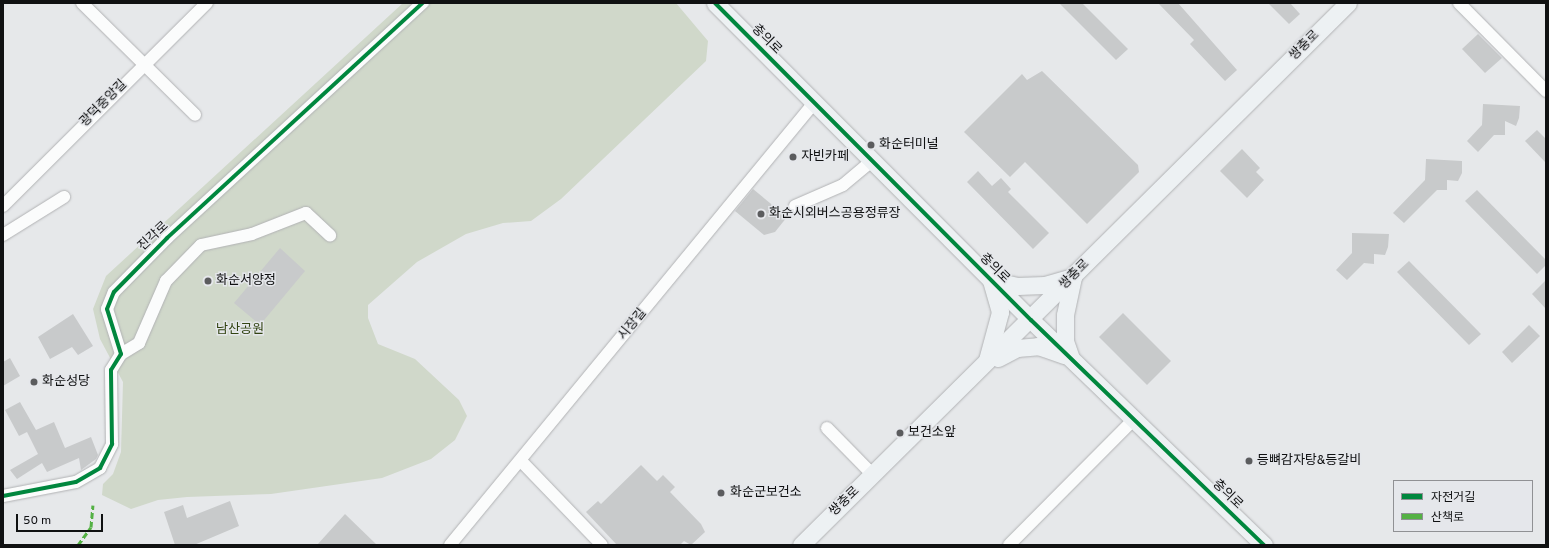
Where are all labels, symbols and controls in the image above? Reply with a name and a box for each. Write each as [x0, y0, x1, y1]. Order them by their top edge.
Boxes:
street label: 충의로 [748, 22, 784, 58]
street label: 쌍충로 [1287, 28, 1323, 64]
street label: 광덕중앙길 [77, 77, 131, 131]
place label: 화순터미널 [879, 137, 939, 153]
marker: 화순터미널 [866, 140, 876, 150]
place label: 자빈카페 [801, 149, 849, 165]
marker: 자빈카페 [788, 152, 798, 162]
place label: 화순시외버스공용정류장 [769, 206, 901, 222]
marker: 화순시외버스공용정류장 [756, 209, 766, 219]
street label: 진각로 [136, 219, 172, 255]
street label: 충의로 [976, 251, 1012, 287]
street label: 쌍충로 [1057, 257, 1093, 293]
place label: 화순서양정 [216, 273, 276, 289]
marker: 화순서양정 [203, 276, 213, 286]
street label: 시장길 [616, 306, 650, 344]
park label: 남산공원 [216, 322, 264, 338]
place label: 화순성당 [42, 374, 90, 390]
marker: 화순성당 [29, 377, 39, 387]
place label: 보건소앞 [908, 425, 956, 441]
marker: 보건소앞 [895, 428, 905, 438]
place label: 등뼈감자탕&등갈비 [1257, 453, 1361, 469]
marker: 등뼈감자탕&등갈비 [1244, 456, 1254, 466]
street label: 충의로 [1209, 477, 1245, 513]
legend [1393, 480, 1533, 532]
street label: 쌍충로 [827, 484, 863, 520]
place label: 화순군보건소 [730, 485, 802, 501]
marker: 화순군보건소 [715, 487, 727, 499]
text: 자전거길 [1431, 490, 1475, 506]
scale bar [18, 506, 105, 532]
text: 산책로 [1431, 510, 1464, 526]
text: 50 m [23, 513, 51, 529]

